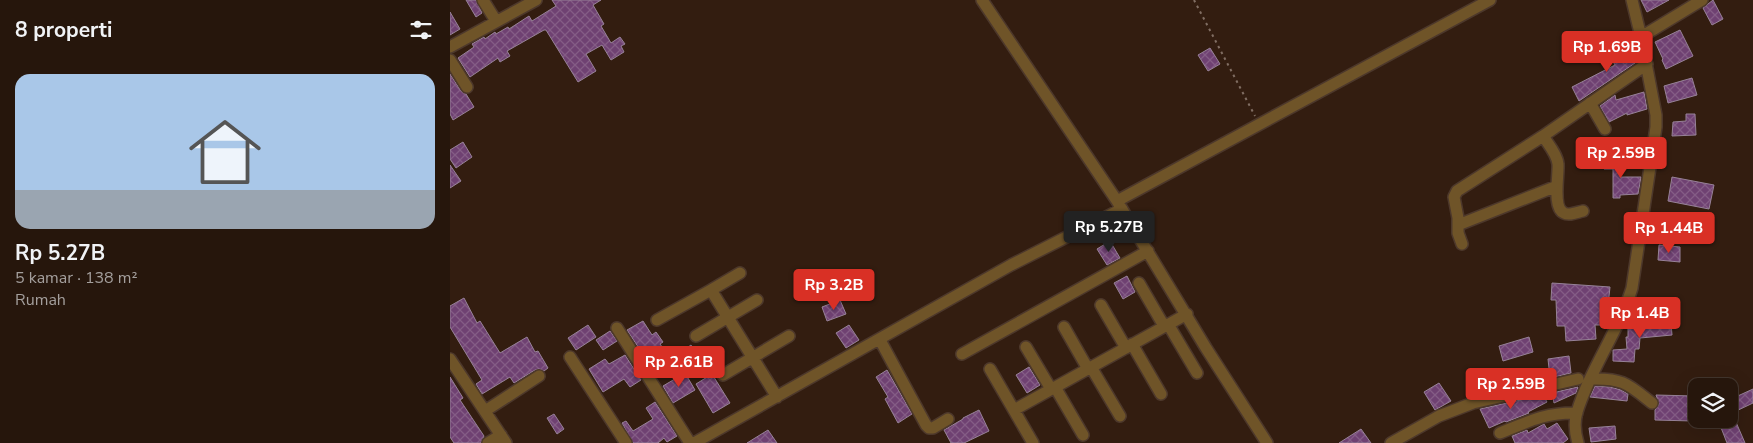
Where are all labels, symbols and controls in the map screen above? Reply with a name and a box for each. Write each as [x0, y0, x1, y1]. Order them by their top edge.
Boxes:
text: 8 properti [15, 16, 112, 44]
icon: filters [407, 16, 435, 44]
pin: Rp 1.69B [1555, 30, 1659, 73]
text: Rp 1.69B [1573, 36, 1641, 58]
icon: home [180, 107, 270, 197]
pin: Rp 2.59B [1569, 136, 1673, 179]
text: Rp 2.59B [1587, 142, 1655, 164]
pin: Rp 5.27B [1057, 210, 1161, 253]
pin: Rp 1.44B [1617, 212, 1721, 254]
text: Rp 5.27B [1075, 216, 1143, 238]
text: Rp 1.44B [1635, 217, 1703, 239]
text: Rp 5.27B [15, 239, 105, 267]
text: 5 kamar · 138 m² [15, 267, 138, 289]
pin: Rp 3.2B [788, 268, 880, 311]
text: Rp 3.2B [804, 274, 864, 296]
text: Rumah [15, 289, 66, 311]
pin: Rp 1.4B [1594, 296, 1686, 339]
text: Rp 1.4B [1610, 302, 1670, 324]
pin: Rp 2.61B [627, 346, 731, 388]
text: Rp 2.61B [645, 351, 713, 373]
pin: Rp 2.59B [1459, 368, 1563, 410]
text: Rp 2.59B [1477, 373, 1545, 395]
map controls [1688, 378, 1738, 428]
button: layers [1688, 378, 1738, 428]

